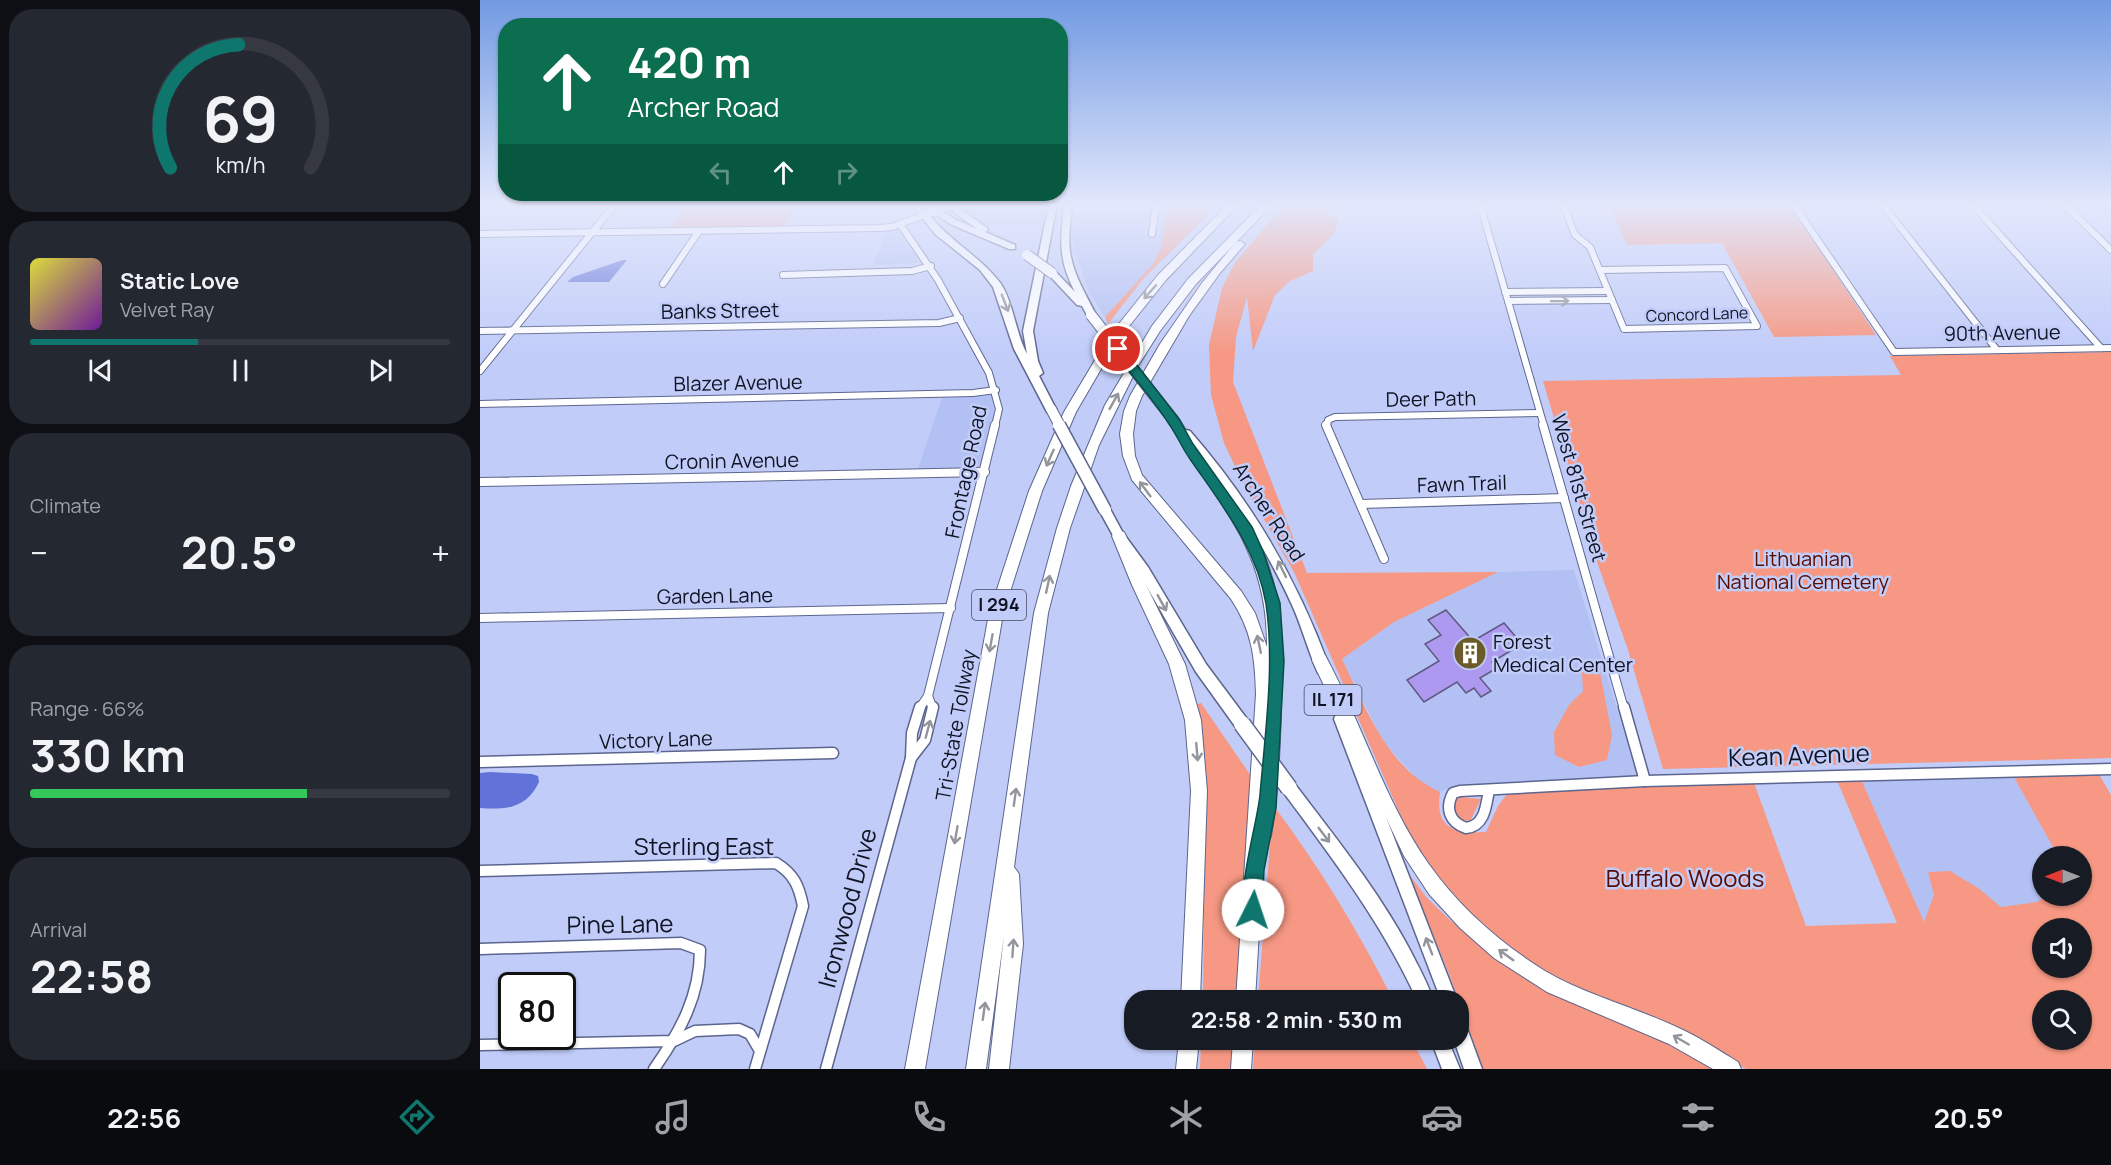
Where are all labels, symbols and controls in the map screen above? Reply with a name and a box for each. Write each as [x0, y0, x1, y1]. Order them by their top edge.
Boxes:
text: 420 m [627, 33, 751, 91]
icon: ahead [528, 42, 606, 120]
text: 69 [202, 75, 278, 161]
text: Archer Road [627, 88, 779, 125]
text: km/h [215, 150, 265, 179]
icon: left [704, 156, 737, 189]
icon: ahead [767, 156, 800, 189]
icon: right [830, 156, 863, 189]
text: Static Love [120, 266, 239, 296]
one-way arrow [1143, 284, 1157, 299]
one-way arrow [1000, 294, 1011, 312]
one-way arrow [1549, 295, 1569, 306]
text: Velvet Ray [120, 296, 214, 323]
street label: Banks Street [661, 296, 779, 325]
street label: Concord Lane [1645, 301, 1749, 327]
street label: 90th Avenue [1943, 318, 2061, 347]
pin [1092, 323, 1143, 374]
icon: arrive [1101, 332, 1134, 365]
icon: previous [84, 354, 117, 387]
icon: pause [224, 354, 257, 387]
icon: next [364, 354, 397, 387]
street label: Blazer Avenue [673, 368, 803, 397]
street label: Deer Path [1385, 384, 1477, 413]
one-way arrow [1108, 393, 1120, 410]
street label: Frontage Road [938, 403, 993, 541]
street label: West 81st Street [1546, 411, 1613, 565]
street label: Cronin Avenue [665, 446, 799, 475]
one-way arrow [1043, 449, 1054, 467]
street label: Archer Road [1227, 457, 1311, 566]
street label: Fawn Trail [1417, 468, 1507, 499]
one-way arrow [1139, 481, 1152, 497]
text: Climate [30, 492, 101, 519]
text: 20.5° [181, 521, 298, 583]
text: − [30, 530, 48, 575]
text: + [431, 530, 450, 575]
park label: Lithuanian National Cemetery [1717, 545, 1890, 595]
one-way arrow [1275, 560, 1287, 578]
one-way arrow [1043, 575, 1054, 594]
street label: Garden Lane [657, 581, 773, 610]
road number: I 294 [972, 590, 1026, 620]
one-way arrow [1156, 595, 1168, 612]
place label: Forest Medical Center [1493, 628, 1633, 678]
one-way arrow [985, 633, 996, 653]
one-way arrow [1253, 635, 1264, 655]
building icon: Forest Medical Center [1452, 635, 1488, 671]
street label: Tri-State Tollway [929, 647, 982, 803]
road number: IL 171 [1304, 685, 1362, 715]
text: Range · 66% [30, 695, 145, 722]
one-way arrow [922, 719, 934, 738]
text: 330 km [30, 724, 186, 786]
street label: Victory Lane [599, 724, 713, 755]
street label: Kean Avenue [1728, 736, 1870, 773]
one-way arrow [1192, 741, 1203, 761]
one-way arrow [1009, 788, 1020, 808]
street label: Ironwood Drive [809, 824, 884, 991]
one-way arrow [951, 825, 962, 845]
one-way arrow [1318, 826, 1330, 842]
street label: Sterling East [634, 829, 774, 862]
north arrow [2032, 846, 2092, 906]
map controls [2032, 846, 2092, 1050]
park label: Buffalo Woods [1606, 861, 1764, 894]
position arrow [1221, 878, 1285, 942]
street label: Pine Lane [566, 906, 674, 941]
text: Arrival [30, 916, 87, 943]
button: sound [2032, 918, 2092, 978]
one-way arrow [1423, 937, 1434, 955]
one-way arrow [1008, 939, 1019, 959]
text: 22:58 [30, 945, 153, 1007]
one-way arrow [1499, 949, 1515, 961]
speed limit sign: 80 [498, 972, 576, 1050]
button: search [2032, 990, 2092, 1050]
one-way arrow [979, 1002, 990, 1021]
text: 22:58 · 2 min · 530 m [1191, 1005, 1402, 1035]
one-way arrow [1673, 1033, 1690, 1045]
icon: directions [396, 1096, 438, 1138]
icon: music [652, 1096, 694, 1138]
icon: phone [908, 1096, 950, 1138]
icon: climate [1165, 1096, 1207, 1138]
icon: car [1421, 1096, 1463, 1138]
icon: filters [1677, 1096, 1719, 1138]
text: 22:56 [107, 1099, 181, 1136]
text: 20.5° [1934, 1099, 2004, 1136]

